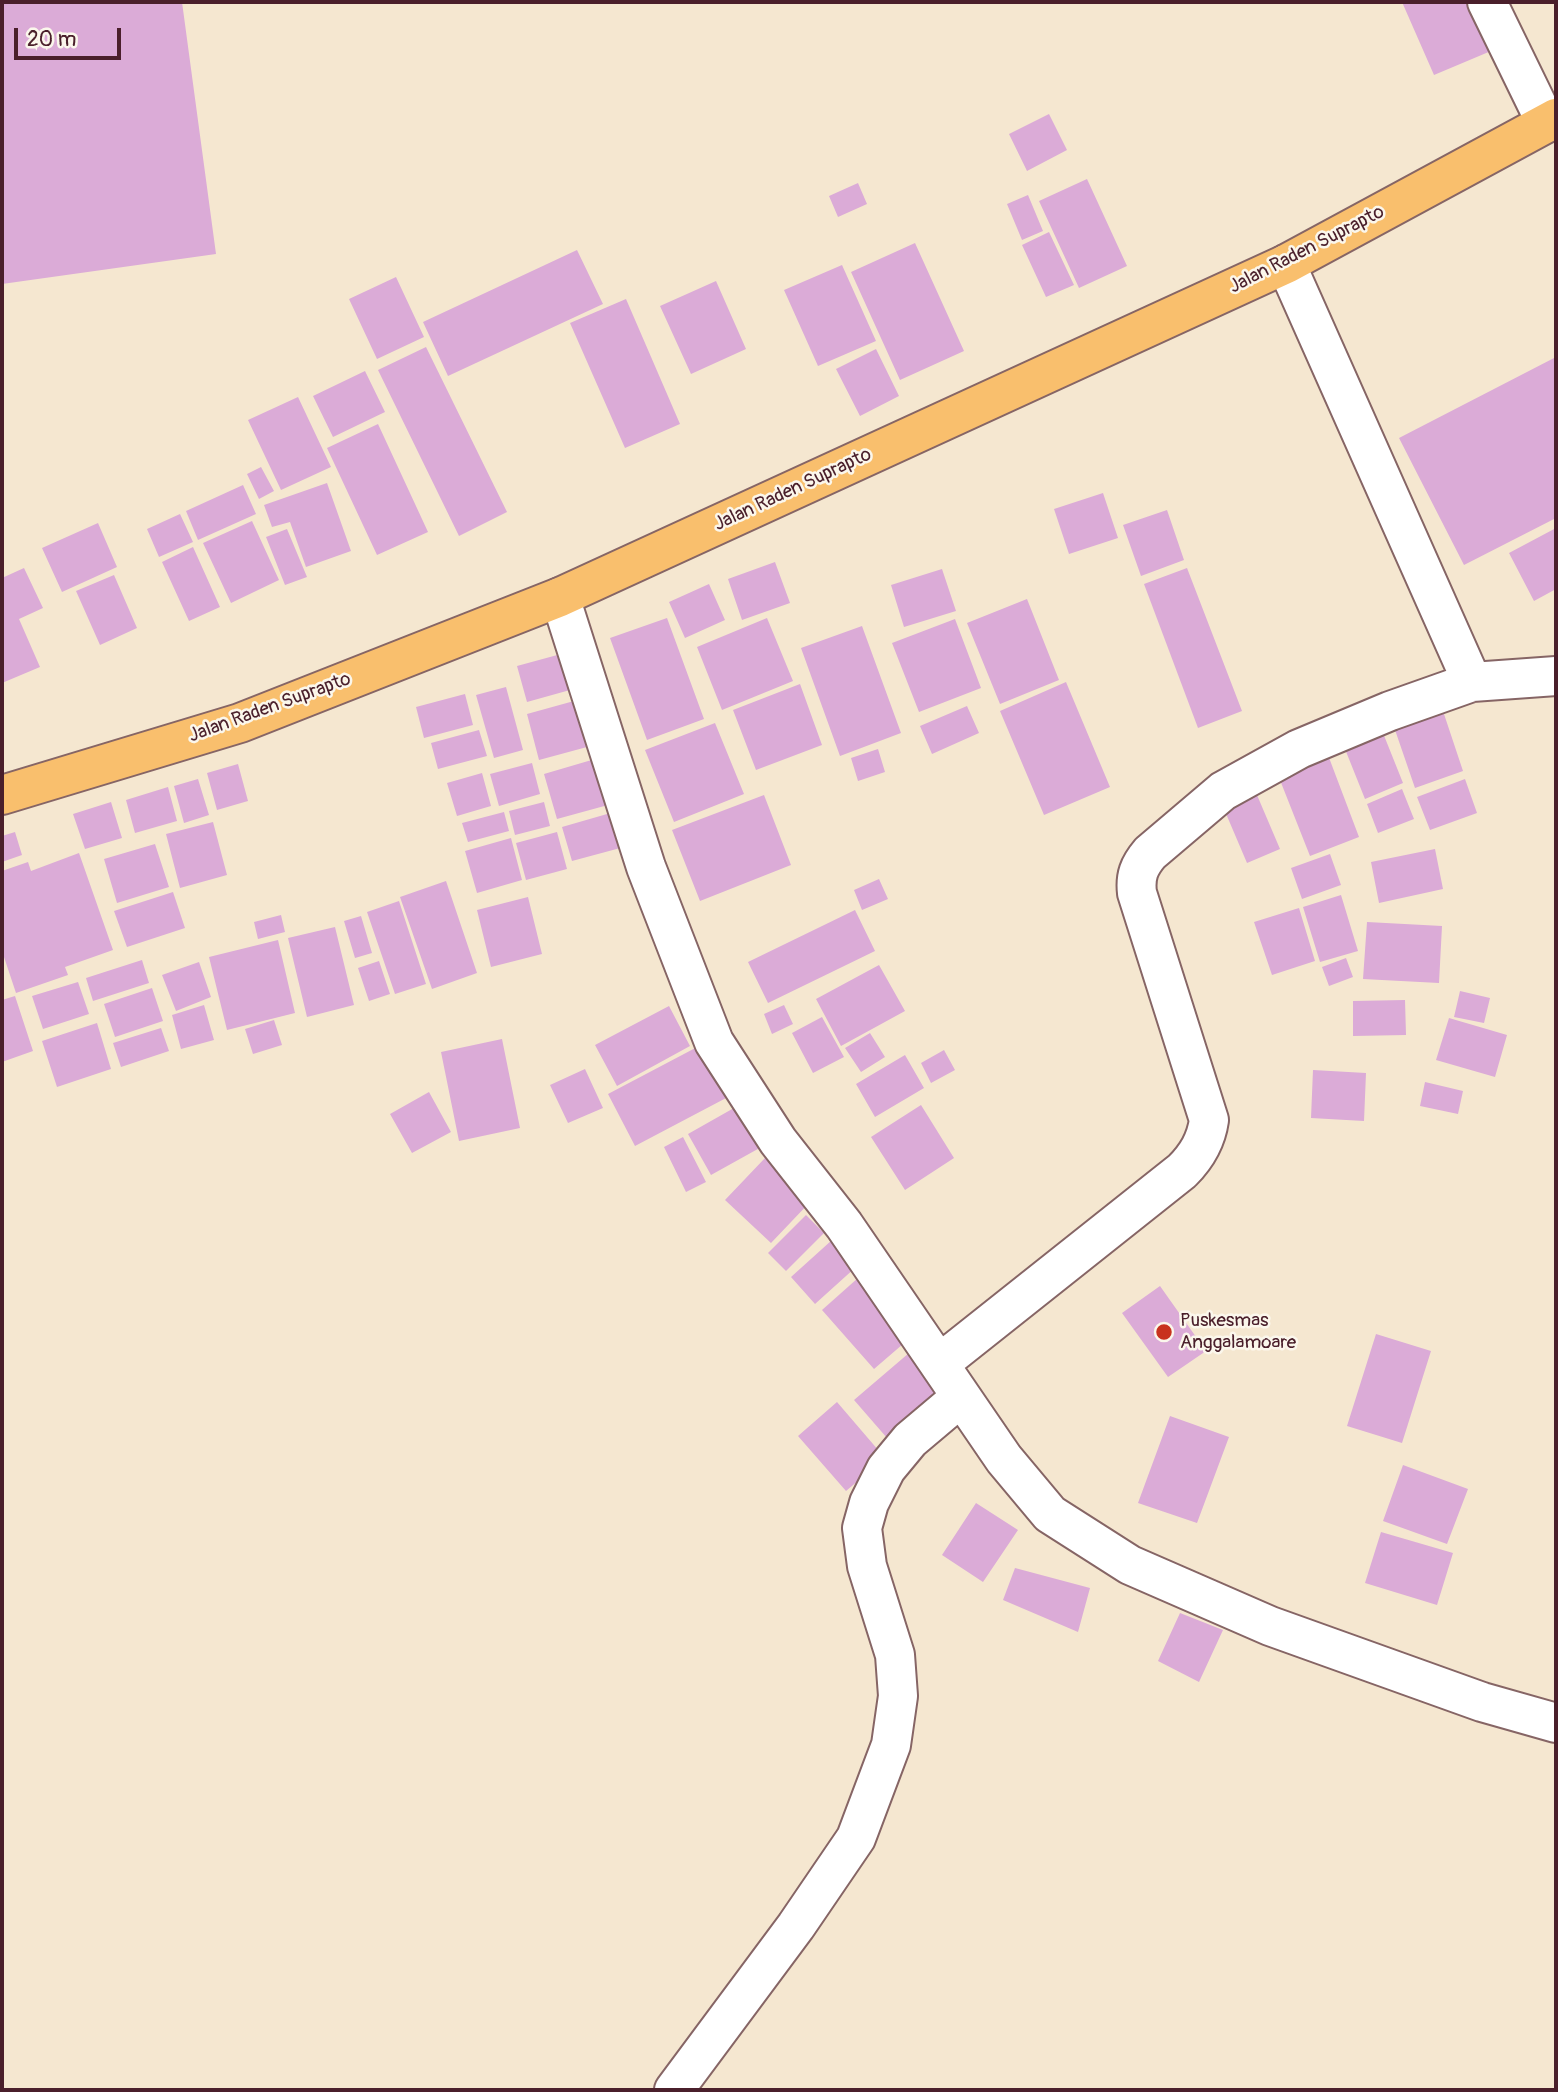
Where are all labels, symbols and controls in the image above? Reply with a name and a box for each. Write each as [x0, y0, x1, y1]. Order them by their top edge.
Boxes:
scale bar [18, 14, 124, 58]
text: 20 m [27, 26, 76, 53]
street label: Jalan Raden Suprapto [1226, 201, 1388, 299]
street label: Jalan Raden Suprapto [711, 444, 875, 536]
street label: Jalan Raden Suprapto [186, 668, 354, 748]
place label: Puskesmas Anggalamoare [1180, 1310, 1296, 1354]
marker: Puskesmas Anggalamoare [1154, 1322, 1174, 1342]

